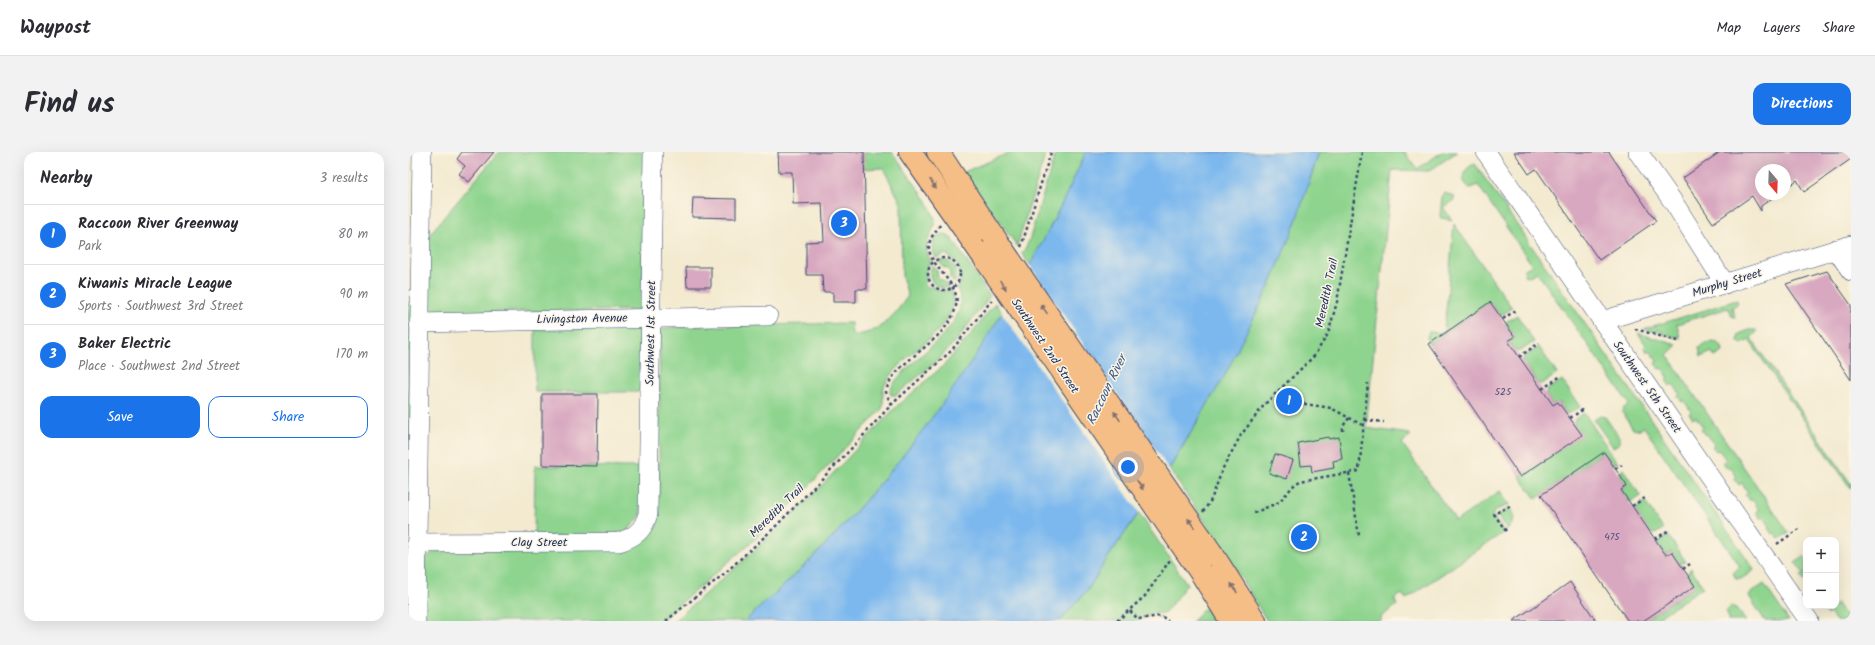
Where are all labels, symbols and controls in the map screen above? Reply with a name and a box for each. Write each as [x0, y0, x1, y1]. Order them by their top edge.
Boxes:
text: Waypost [20, 13, 91, 43]
text: Map [1717, 17, 1741, 39]
text: Layers [1763, 17, 1801, 39]
text: Share [1823, 17, 1855, 39]
text: Find us [24, 82, 115, 127]
button: Directions [1753, 83, 1851, 125]
north arrow [1755, 164, 1791, 200]
text: Nearby [40, 165, 92, 192]
text: 3 results [320, 168, 368, 189]
one-way arrow [928, 178, 937, 189]
pin: 3 [831, 208, 857, 238]
text: Raccoon River Greenway [78, 212, 238, 236]
text: 1 [51, 224, 55, 245]
text: 80 m [338, 224, 368, 245]
text: Park [78, 236, 102, 257]
street label: Meredith Trail [1310, 256, 1344, 330]
street label: Murphy Street [1690, 263, 1765, 303]
text: Kiwanis Miracle League [78, 272, 232, 296]
street label: Southwest 1st Street [641, 280, 661, 386]
one-way arrow [999, 280, 1007, 290]
text: 2 [49, 284, 57, 305]
text: 90 m [340, 284, 368, 305]
street label: Southwest 2nd Street [1006, 295, 1084, 398]
text: Sports · Southwest 3rd Street [78, 296, 243, 317]
one-way arrow [1040, 304, 1048, 314]
street label: Livingston Avenue [536, 309, 628, 329]
text: Baker Electric [78, 332, 171, 356]
street label: Southwest 5th Street [1608, 337, 1686, 438]
text: 3 [49, 344, 57, 365]
text: 170 m [336, 344, 368, 365]
water label: Raccoon River [1081, 349, 1134, 429]
text: Place · Southwest 2nd Street [78, 356, 240, 377]
house number: 525 [1495, 384, 1512, 400]
pin: 1 [1276, 386, 1302, 416]
button: Save [40, 396, 200, 438]
button: Share [208, 396, 368, 438]
one-way arrow [1114, 410, 1121, 422]
your location [1118, 457, 1138, 477]
street label: Meredith Trail [745, 480, 809, 542]
one-way arrow [1136, 480, 1144, 490]
one-way arrow [1187, 518, 1195, 529]
pin: 2 [1291, 522, 1317, 552]
house number: 475 [1604, 529, 1620, 545]
street label: Clay Street [511, 533, 568, 552]
map controls [1803, 537, 1839, 609]
button: + [1803, 537, 1839, 573]
button: − [1803, 573, 1839, 609]
one-way arrow [1231, 582, 1238, 594]

